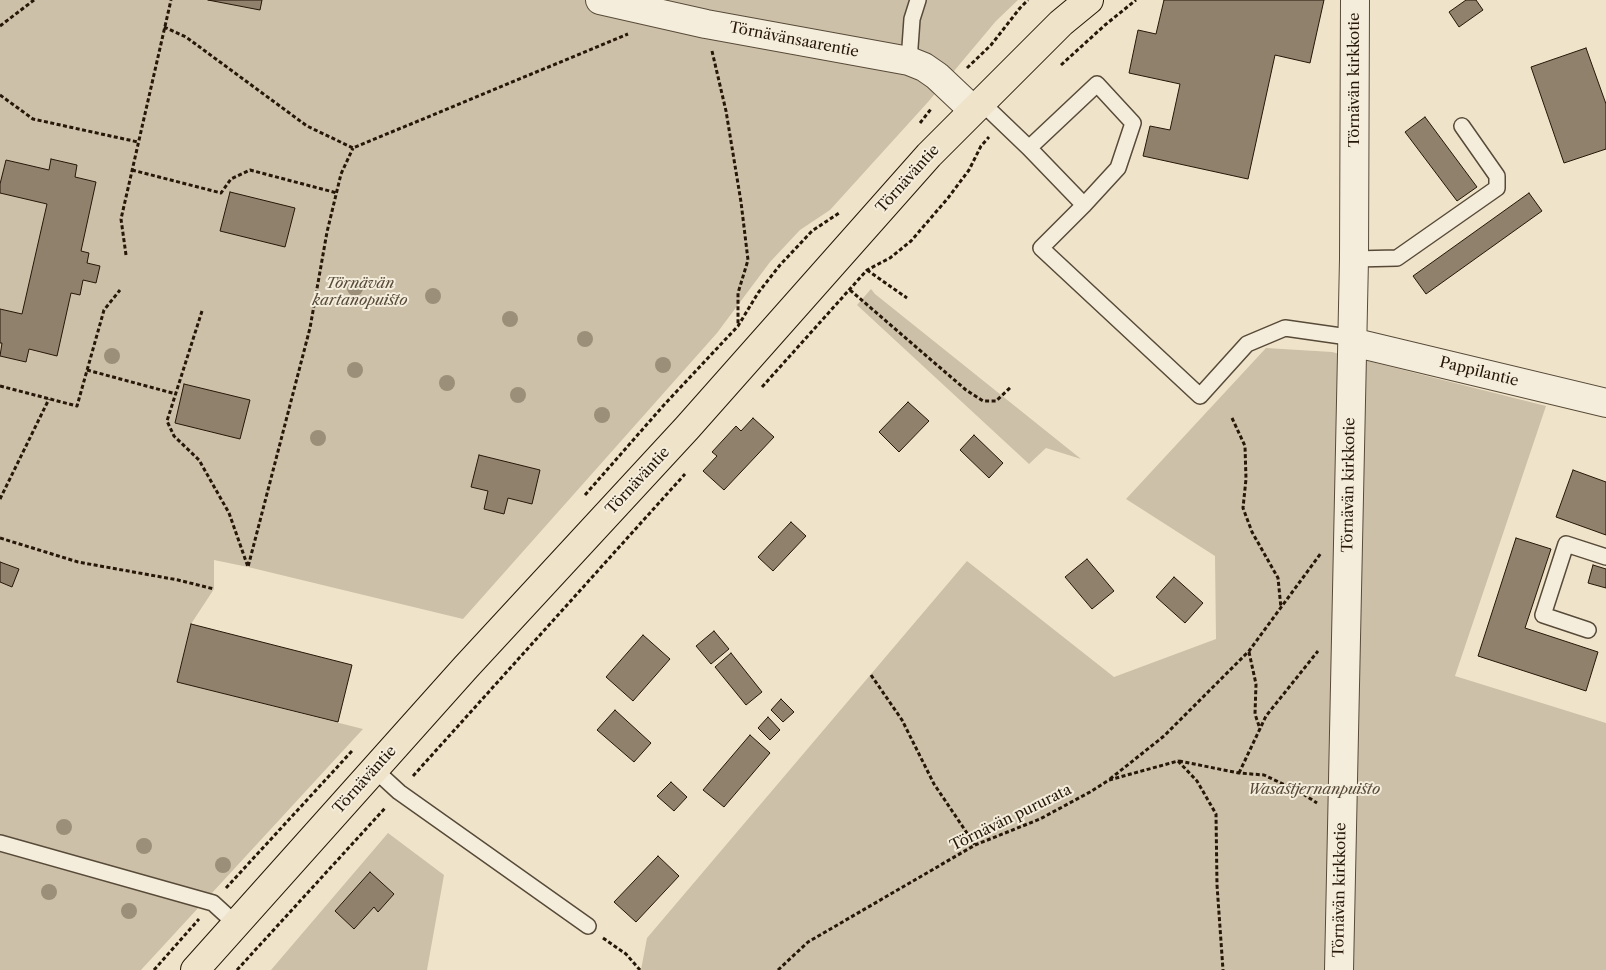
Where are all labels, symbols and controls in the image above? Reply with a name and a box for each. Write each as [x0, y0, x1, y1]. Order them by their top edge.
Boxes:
street label: Törnävän kirkkotie [1346, 13, 1364, 147]
street label: Törnävänsaarentie [728, 19, 860, 61]
street label: Törnäväntie [873, 141, 943, 217]
park label: Törnävän kartanopuisto [313, 275, 407, 310]
street label: Pappilantie [1438, 354, 1520, 390]
street label: Törnävän kirkkotie [1339, 417, 1359, 553]
street label: Törnäväntie [602, 444, 674, 518]
street label: Törnäväntie [330, 742, 400, 818]
street label: Törnävän pururata [947, 781, 1075, 855]
park label: Wasastjernanpuisto [1248, 781, 1380, 799]
street label: Törnävän kirkkotie [1330, 822, 1350, 958]

